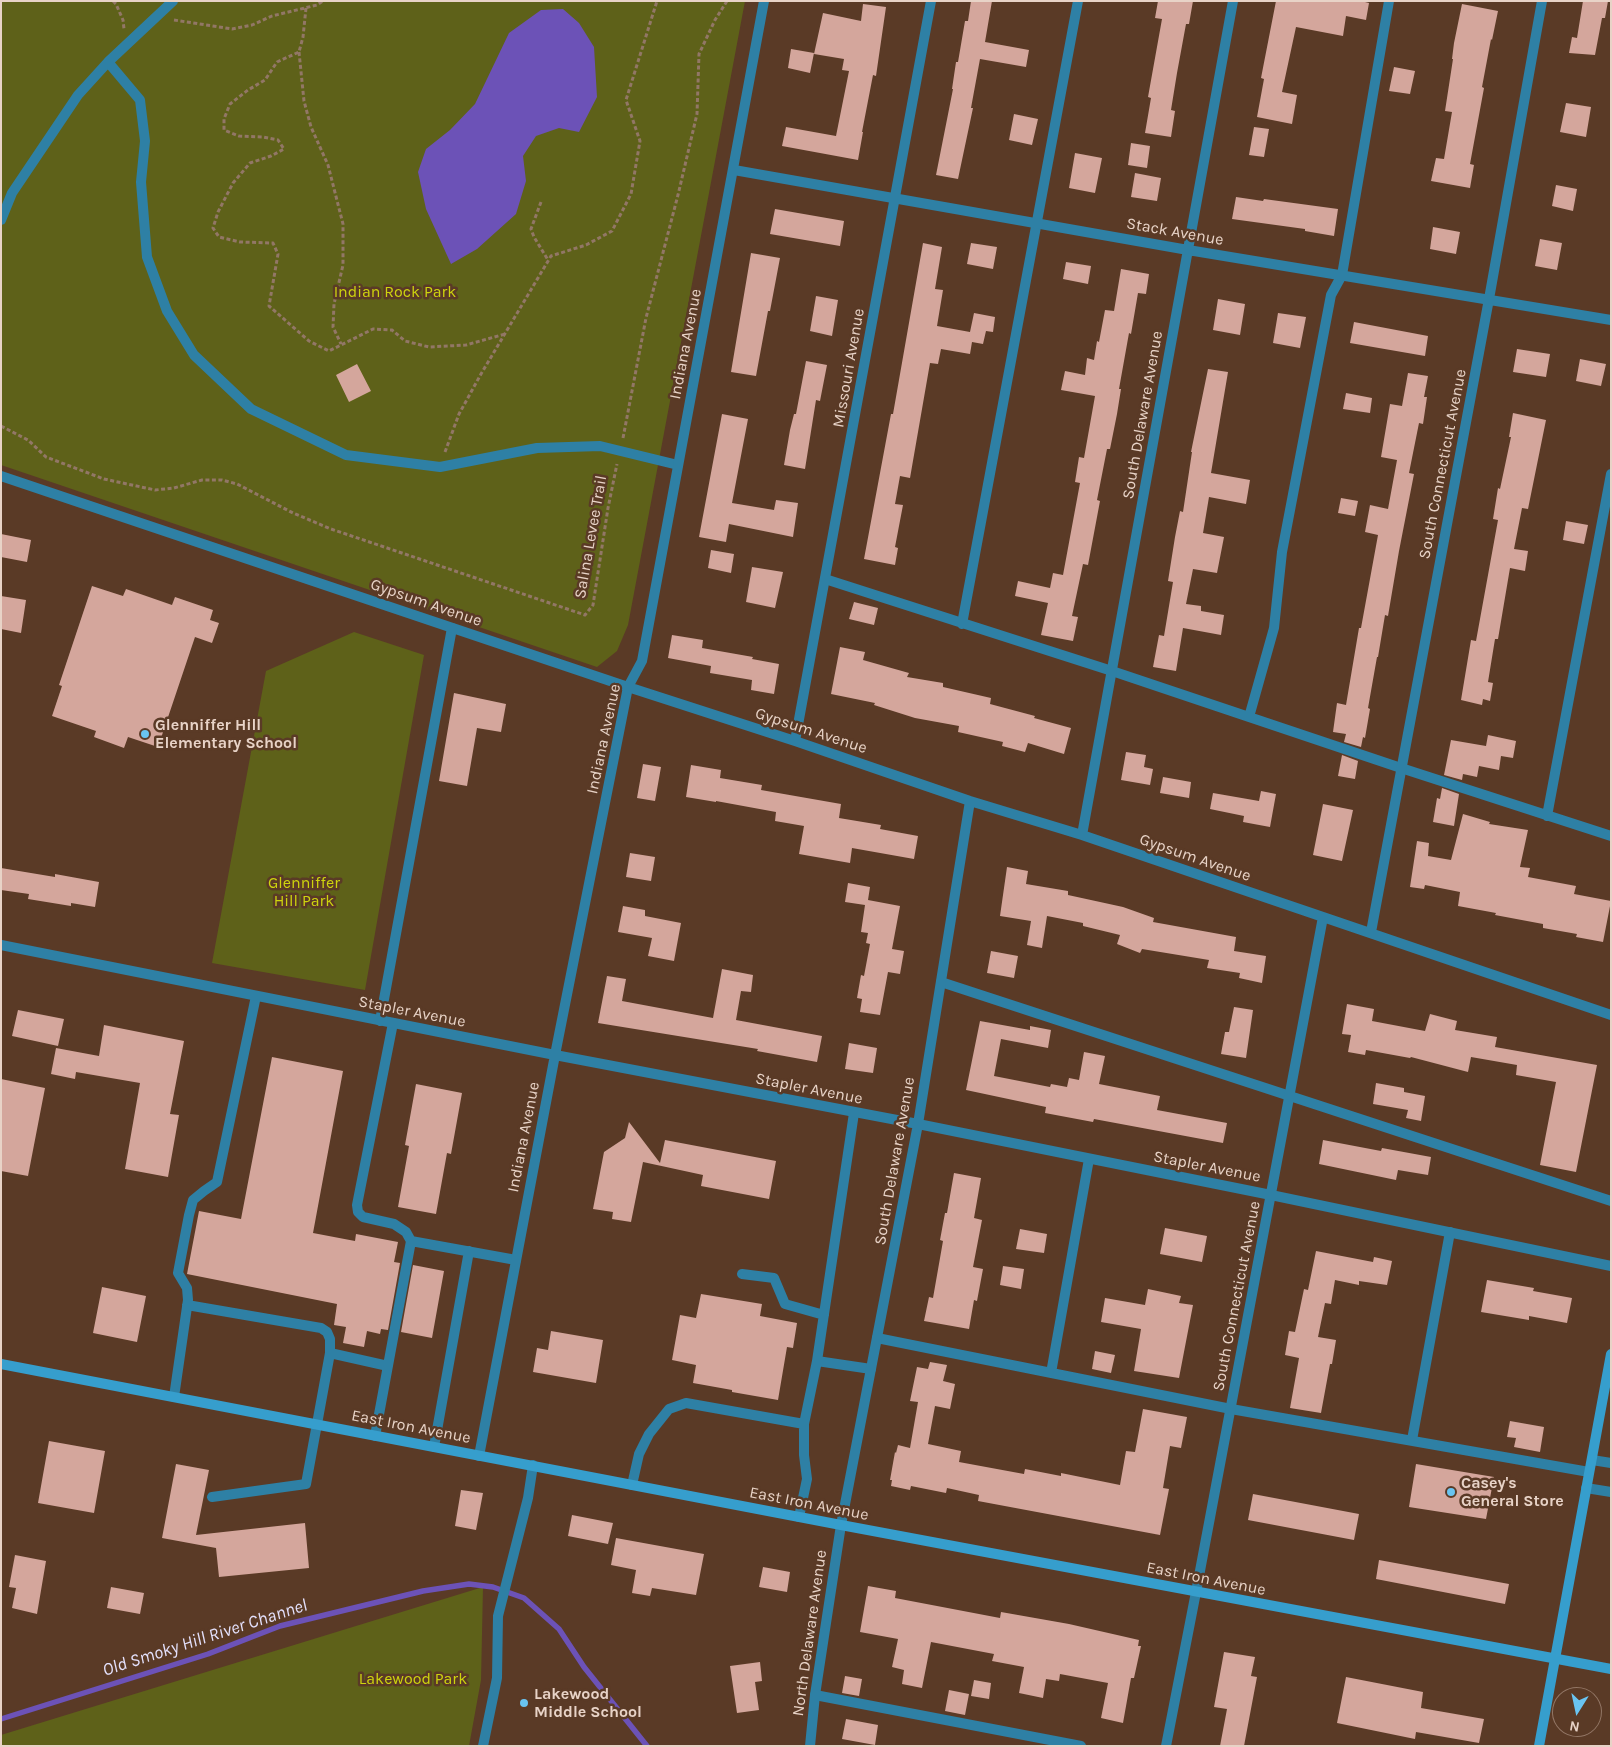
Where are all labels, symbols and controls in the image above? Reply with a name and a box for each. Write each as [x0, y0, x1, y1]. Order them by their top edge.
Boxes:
street label: Stack Avenue [1125, 214, 1225, 250]
park label: Indian Rock Park [334, 282, 456, 302]
street label: Indiana Avenue [666, 287, 706, 401]
street label: Missouri Avenue [829, 307, 869, 429]
street label: South Delaware Avenue [1119, 329, 1167, 501]
street label: South Connecticut Avenue [1415, 367, 1471, 561]
street label: Salina Levee Trail [571, 474, 611, 600]
street label: Gypsum Avenue [368, 575, 484, 631]
street label: Indiana Avenue [583, 682, 625, 796]
street label: Gypsum Avenue [753, 704, 869, 758]
place label: Glenniffer Hill Elementary School [155, 715, 297, 753]
marker: Glenniffer Hill Elementary School [139, 728, 151, 740]
street label: Gypsum Avenue [1137, 830, 1253, 886]
park label: Glenniffer Hill Park [268, 873, 340, 911]
street label: Stapler Avenue [357, 992, 467, 1032]
street label: Stapler Avenue [754, 1069, 864, 1109]
street label: South Delaware Avenue [871, 1075, 919, 1247]
street label: Indiana Avenue [504, 1080, 544, 1194]
street label: Stapler Avenue [1152, 1147, 1262, 1187]
street label: South Connecticut Avenue [1209, 1199, 1265, 1393]
street label: East Iron Avenue [350, 1406, 472, 1448]
place label: Casey's General Store [1461, 1473, 1564, 1511]
street label: East Iron Avenue [748, 1483, 870, 1525]
marker: Casey's General Store [1445, 1486, 1457, 1498]
street label: North Delaware Avenue [789, 1549, 831, 1717]
street label: East Iron Avenue [1145, 1558, 1267, 1600]
water label: Old Smoky Hill River Channel [100, 1595, 310, 1681]
park label: Lakewood Park [359, 1669, 467, 1689]
place label: Lakewood Middle School [534, 1684, 642, 1722]
north arrow [1552, 1687, 1602, 1737]
marker: Lakewood Middle School [518, 1697, 530, 1709]
text: N [1568, 1717, 1581, 1736]

